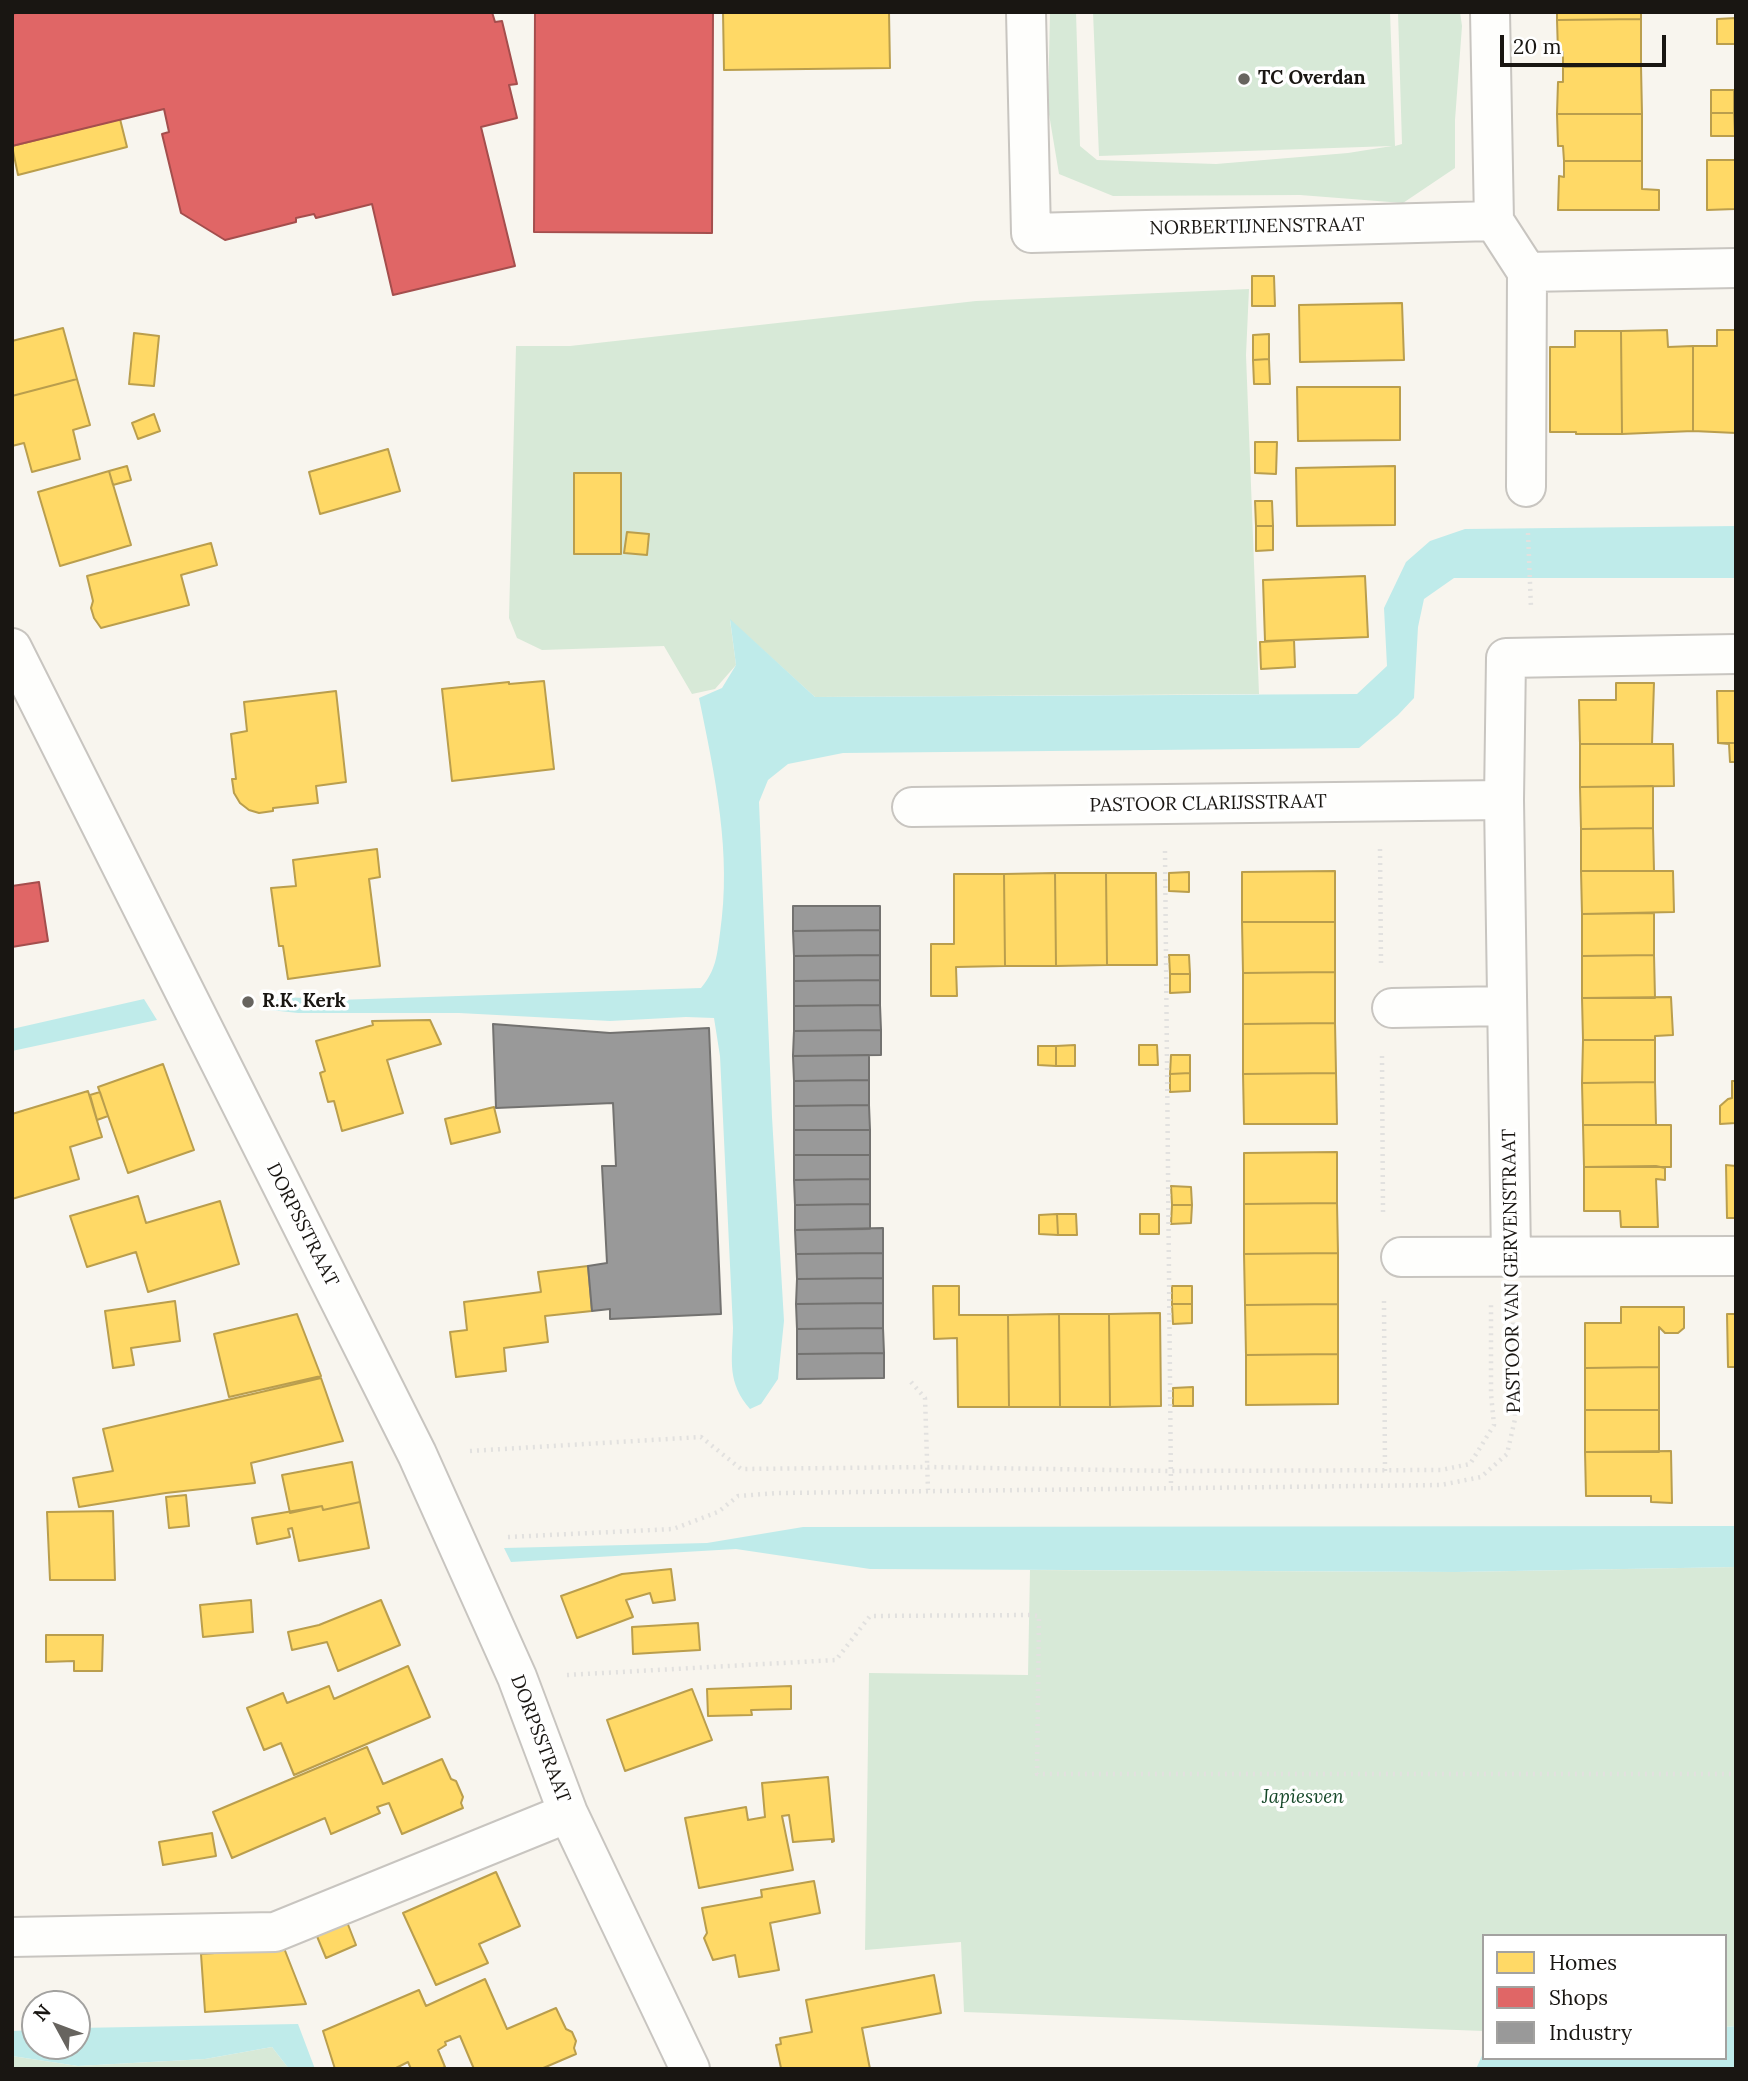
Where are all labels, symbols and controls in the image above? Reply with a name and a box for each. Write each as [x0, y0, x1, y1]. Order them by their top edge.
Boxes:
scale bar [1503, 21, 1669, 65]
text: 20 m [1513, 33, 1562, 60]
place label: TC Overdan [1258, 68, 1366, 90]
marker: TC Overdan [1236, 71, 1252, 87]
street label: NORBERTIJNENSTRAAT [1149, 214, 1365, 240]
street label: PASTOOR CLARIJSSTRAAT [1089, 791, 1327, 817]
place label: R.K. Kerk [262, 991, 346, 1013]
marker: R.K. Kerk [240, 994, 256, 1010]
street label: PASTOOR VAN GERVENSTRAAT [1498, 1129, 1526, 1413]
street label: DORPSSTRAAT [261, 1159, 343, 1291]
street label: DORPSSTRAAT [505, 1672, 575, 1806]
park label: Japiesven [1262, 1787, 1344, 1809]
legend [1482, 1934, 1727, 2060]
text: Homes [1549, 1949, 1617, 1976]
text: Shops [1549, 1984, 1608, 2011]
north arrow [21, 1990, 91, 2060]
text: N [28, 1999, 56, 2026]
text: Industry [1549, 2019, 1632, 2046]

